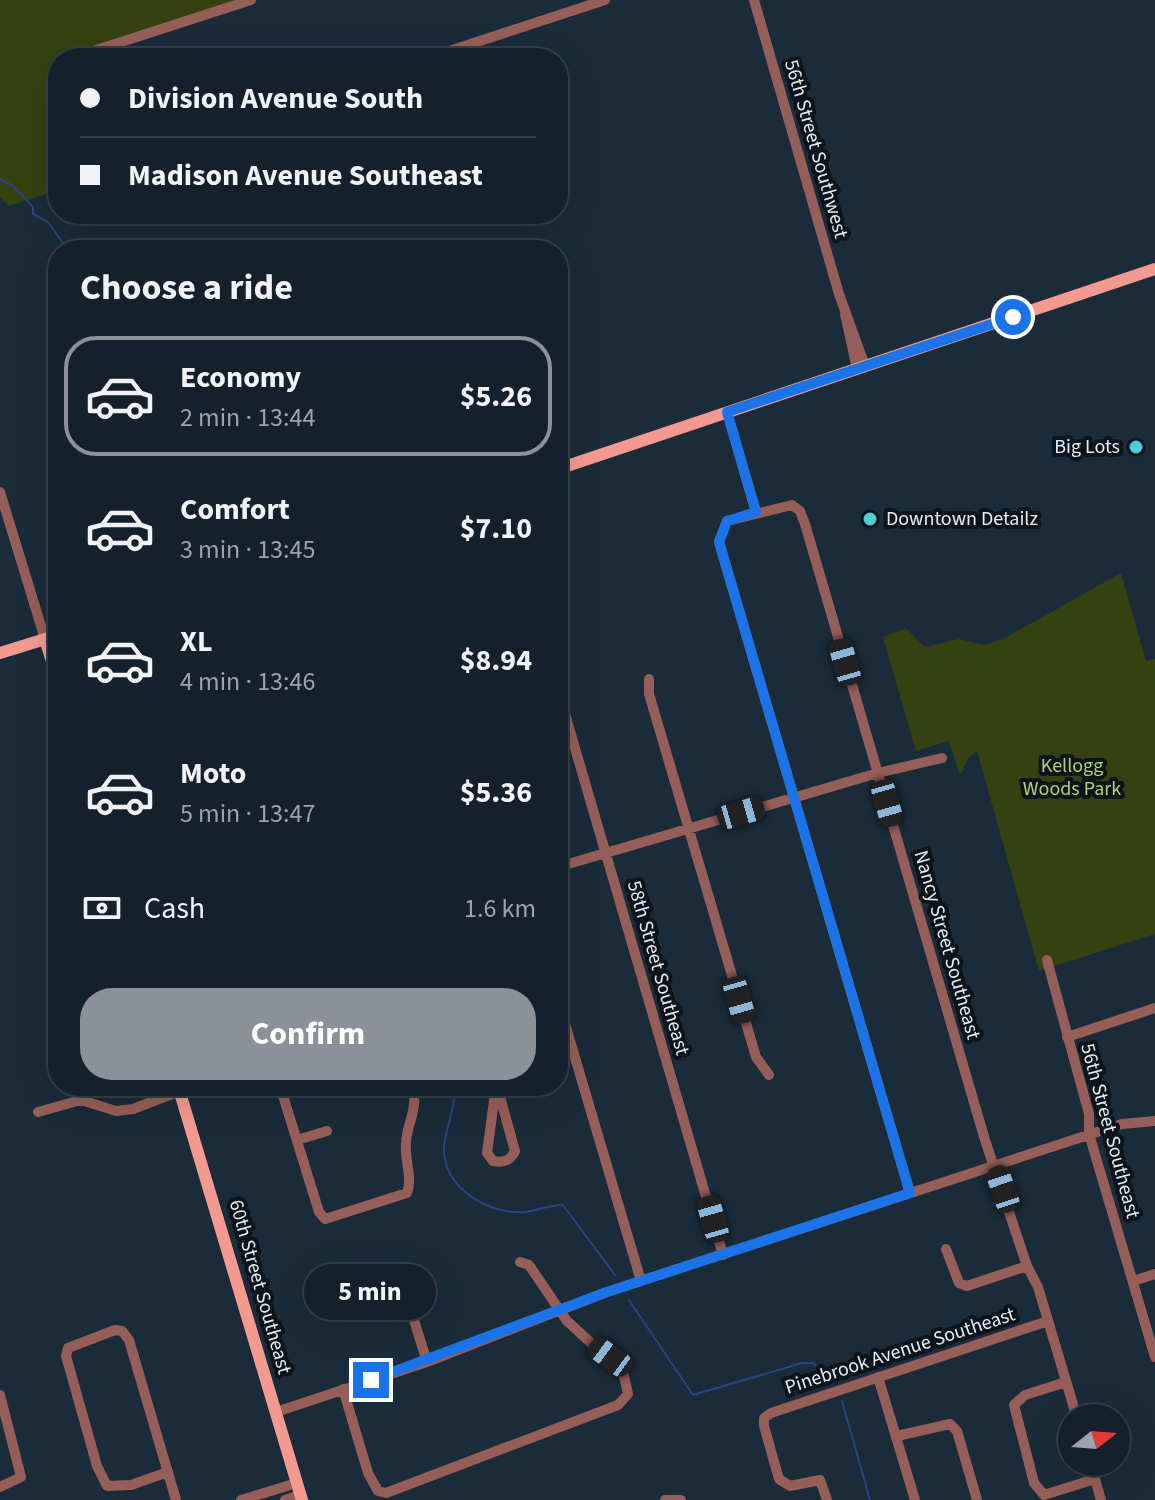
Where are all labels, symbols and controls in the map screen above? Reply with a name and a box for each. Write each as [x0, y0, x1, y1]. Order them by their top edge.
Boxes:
street label: 56th Street Southwest [777, 56, 855, 242]
text: Division Avenue South [128, 77, 423, 120]
text: Madison Avenue Southeast [128, 154, 483, 197]
text: Choose a ride [80, 262, 293, 313]
route start [995, 299, 1031, 335]
text: Economy [180, 356, 301, 399]
icon: car [84, 360, 156, 432]
text: $5.26 [460, 375, 532, 418]
text: 2 min · 13:44 [180, 399, 315, 436]
place label: Big Lots [1054, 433, 1120, 461]
marker: Big Lots [1127, 438, 1145, 456]
text: Comfort [180, 488, 290, 531]
icon: car [84, 492, 156, 564]
place label: Downtown Detailz [886, 505, 1038, 533]
text: $7.10 [460, 507, 532, 550]
marker: Downtown Detailz [861, 510, 879, 528]
text: 3 min · 13:45 [180, 531, 315, 568]
text: XL [180, 620, 213, 663]
icon: car [84, 624, 156, 696]
car [827, 636, 863, 688]
text: $8.94 [460, 639, 532, 682]
text: 4 min · 13:46 [180, 663, 315, 700]
text: Moto [180, 752, 246, 795]
park label: Kellogg Woods Park [1023, 752, 1121, 803]
icon: car [84, 756, 156, 828]
text: $5.36 [460, 771, 532, 814]
car [869, 777, 905, 829]
text: 5 min · 13:47 [180, 795, 315, 832]
car [715, 795, 767, 831]
street label: Nancy Street Southeast [907, 847, 987, 1043]
street label: 58th Street Southeast [620, 878, 696, 1059]
icon: cash [80, 886, 124, 930]
text: Cash [144, 887, 205, 930]
text: 1.6 km [464, 890, 536, 927]
car [721, 974, 757, 1026]
button: Confirm [80, 988, 536, 1080]
street label: 56th Street Southeast [1073, 1040, 1147, 1222]
car [984, 1162, 1022, 1216]
car [695, 1193, 731, 1245]
street label: 60th Street Southeast [222, 1197, 298, 1378]
callout: 5 min [305, 1264, 437, 1320]
text: 5 min [338, 1273, 402, 1310]
street label: Pinebrook Avenue Southeast [781, 1300, 1019, 1401]
car [584, 1333, 636, 1381]
route end [353, 1362, 389, 1398]
north arrow [1058, 1404, 1130, 1476]
map controls [1058, 1404, 1130, 1476]

